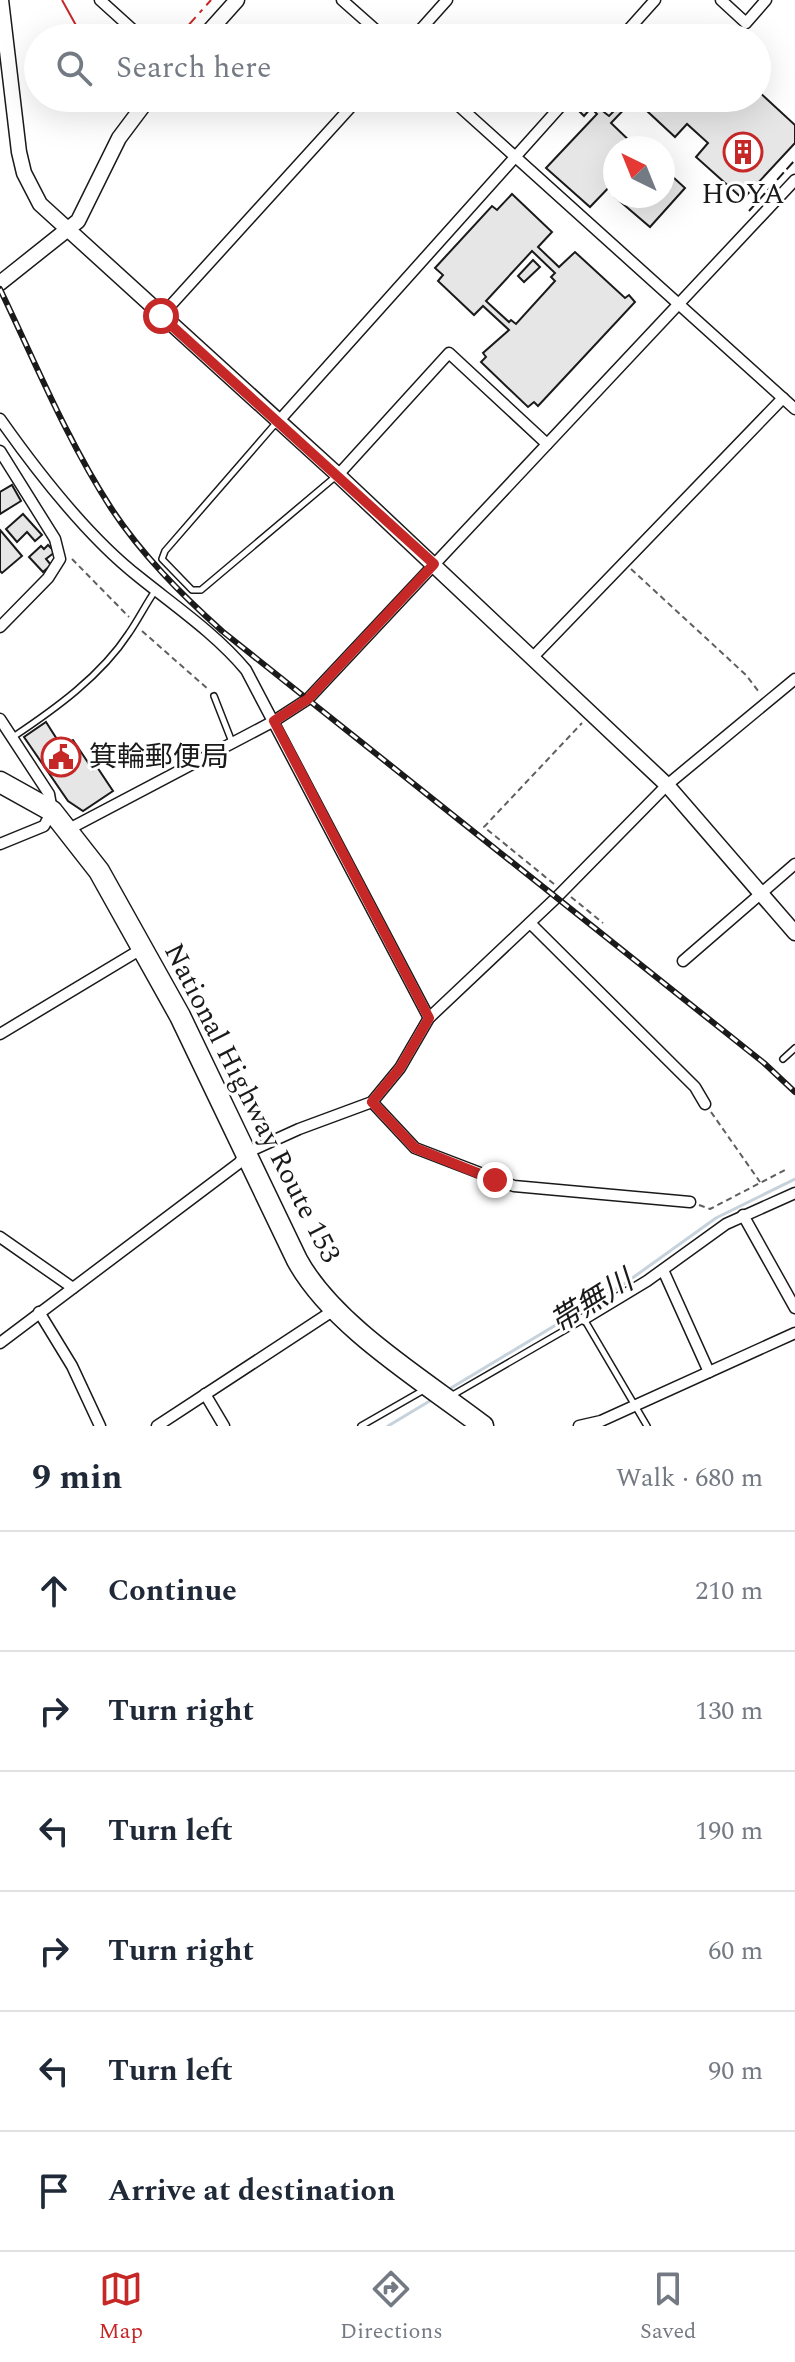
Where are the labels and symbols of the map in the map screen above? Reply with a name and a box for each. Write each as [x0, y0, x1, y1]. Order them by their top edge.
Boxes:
building icon: HOYA [722, 131, 764, 173]
north arrow [603, 136, 675, 208]
place label: HOYA [701, 173, 785, 216]
route start [143, 298, 179, 334]
public building icon: 箕輪郵便局 [40, 736, 82, 778]
place label: 箕輪郵便局 [89, 736, 229, 779]
street label: National Highway Route 153 [153, 936, 351, 1270]
route end [477, 1162, 513, 1198]
water label: 帯無川 [542, 1257, 645, 1345]

